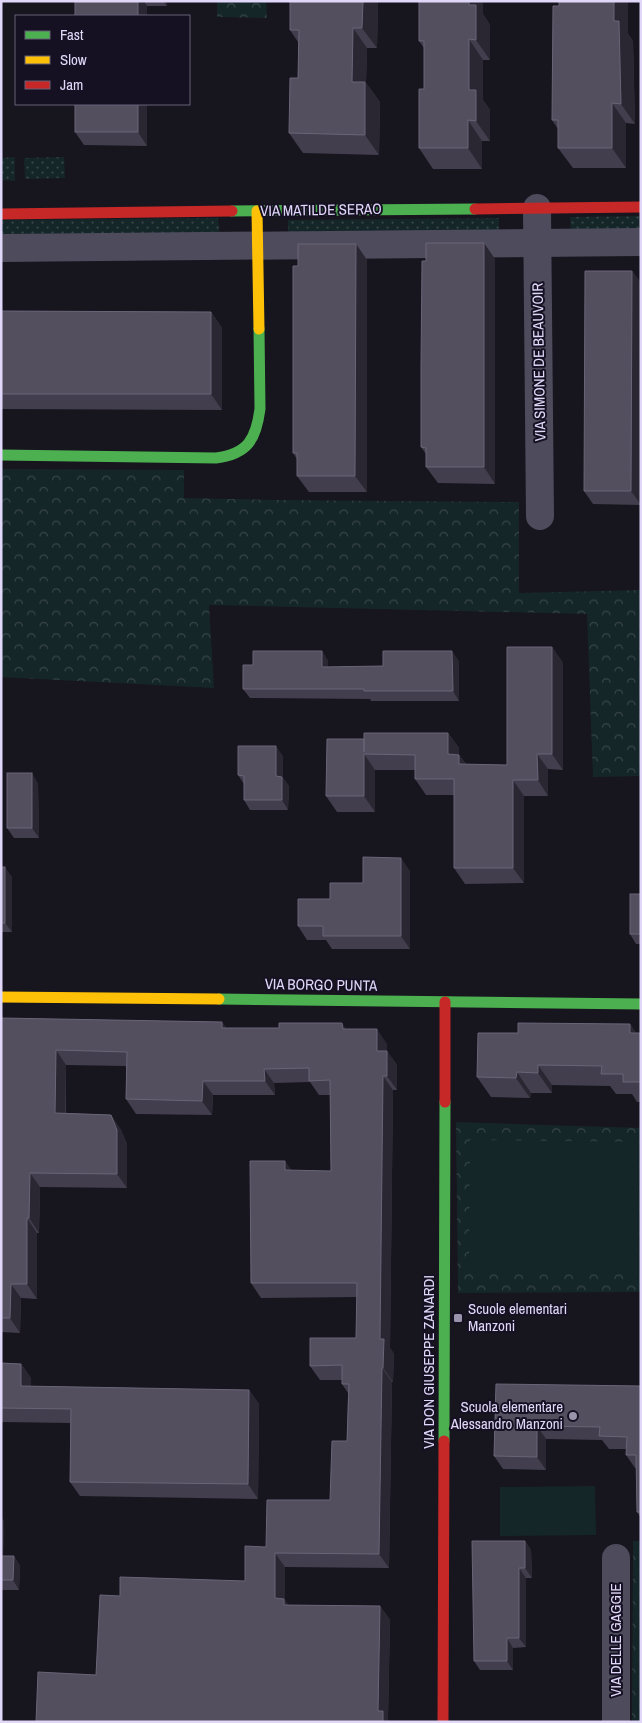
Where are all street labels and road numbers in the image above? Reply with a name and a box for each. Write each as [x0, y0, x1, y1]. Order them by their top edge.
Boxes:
street label: VIA MATILDE SERAO [260, 198, 382, 221]
street label: VIA SIMONE DE BEAUVOIR [527, 282, 550, 441]
street label: VIA BORGO PUNTA [265, 973, 378, 996]
street label: VIA DON GIUSEPPE ZANARDI [418, 1275, 439, 1449]
street label: VIA DELLE GAGGIE [605, 1583, 626, 1697]

